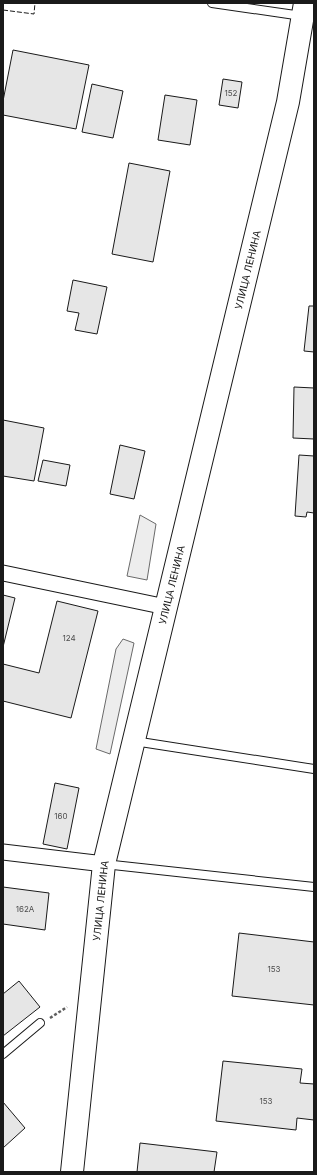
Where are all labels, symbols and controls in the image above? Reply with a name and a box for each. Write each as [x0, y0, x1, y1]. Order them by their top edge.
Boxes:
house number: 152 [225, 88, 238, 98]
street label: УЛИЦА ЛЕНИНА [232, 229, 263, 311]
street label: УЛИЦА ЛЕНИНА [156, 544, 187, 626]
house number: 124 [62, 633, 76, 643]
house number: 160 [54, 811, 68, 821]
street label: УЛИЦА ЛЕНИНА [90, 859, 111, 941]
house number: 162А [16, 904, 35, 914]
house number: 153 [267, 964, 281, 974]
house number: 153 [259, 1096, 273, 1106]

